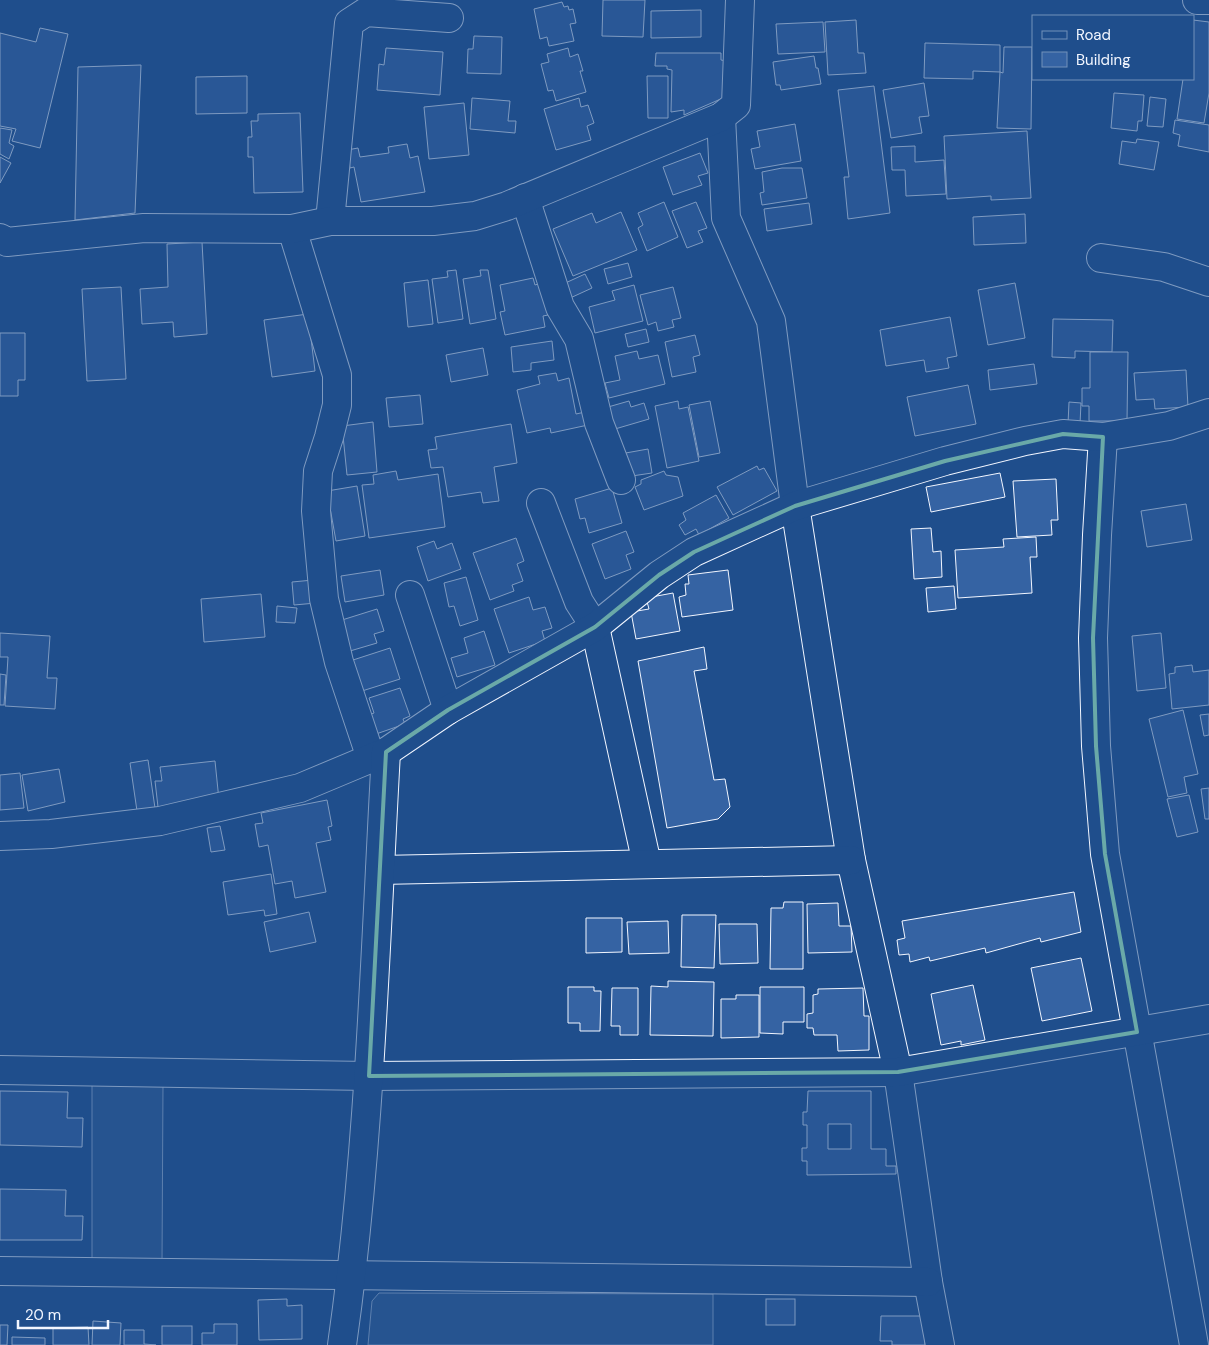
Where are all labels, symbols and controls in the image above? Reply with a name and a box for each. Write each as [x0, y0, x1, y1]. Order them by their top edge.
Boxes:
legend [1032, 15, 1194, 80]
text: Road [1076, 25, 1111, 45]
text: Building [1076, 50, 1131, 70]
scale bar [18, 1298, 108, 1330]
text: 20 m [25, 1305, 61, 1325]

